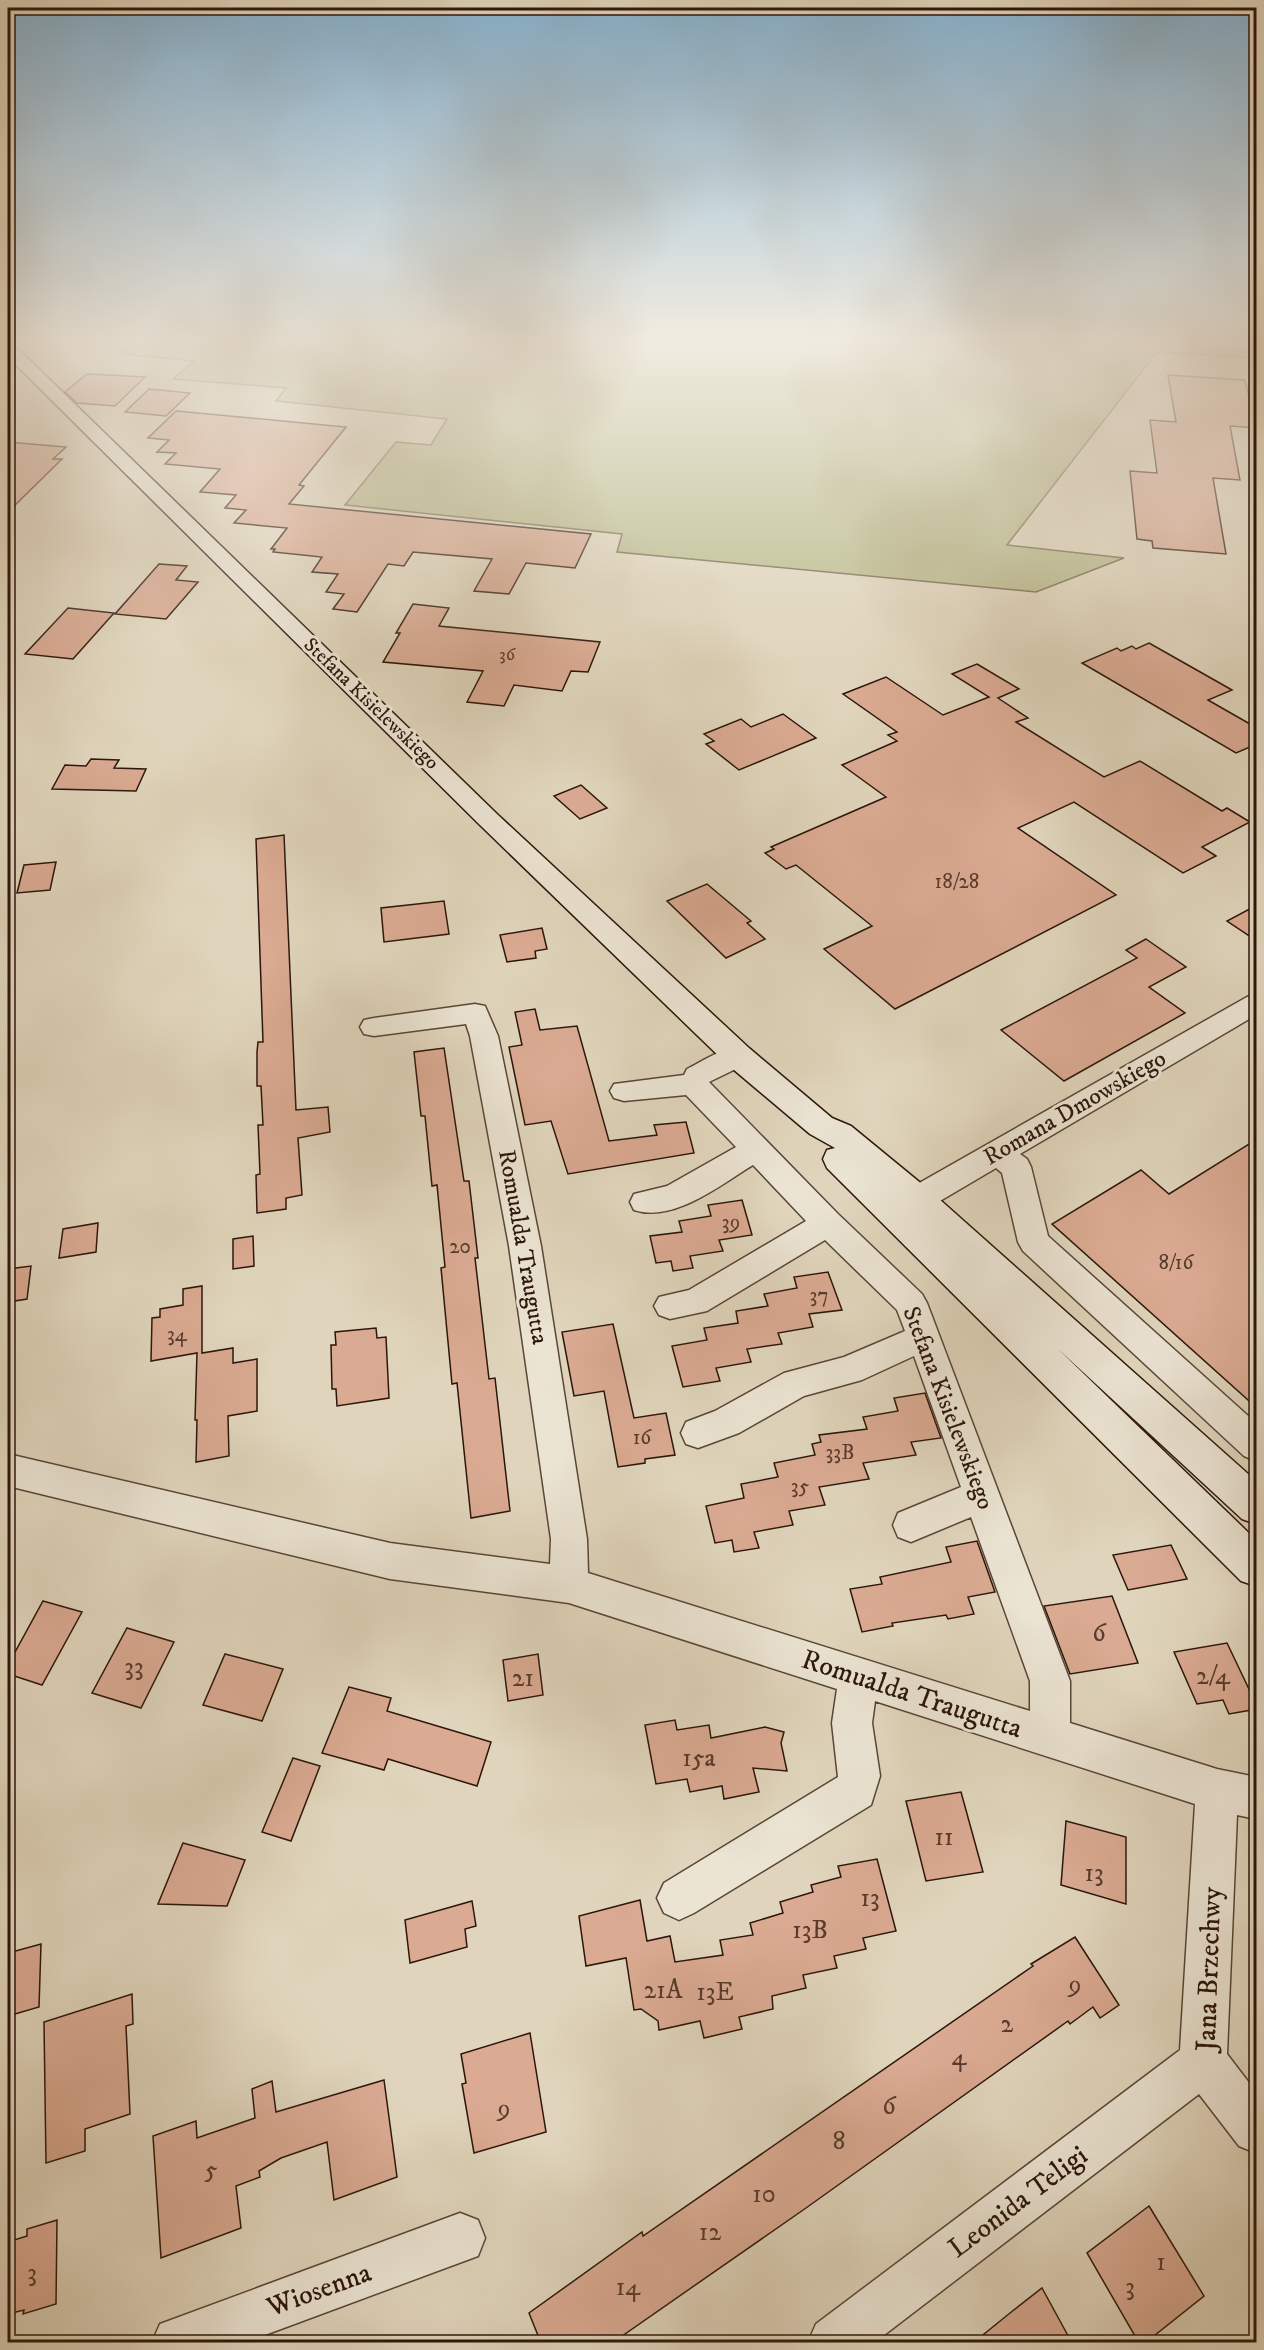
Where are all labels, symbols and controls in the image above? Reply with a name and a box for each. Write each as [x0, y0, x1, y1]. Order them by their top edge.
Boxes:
street label: Stefana Kisielewskiego [298, 633, 444, 775]
house number: 36 [499, 644, 516, 666]
house number: 18/28 [935, 869, 979, 895]
street label: Romana Dmowskiego [978, 1044, 1172, 1172]
street label: Romualda Traugutta [491, 1147, 555, 1347]
house number: 39 [722, 1210, 740, 1236]
house number: 20 [449, 1234, 471, 1260]
house number: 8/16 [1159, 1250, 1194, 1276]
house number: 37 [810, 1283, 828, 1309]
street label: Stefana Kisielewskiego [895, 1302, 1001, 1514]
house number: 34 [167, 1322, 188, 1348]
house number: 16 [633, 1425, 652, 1451]
house number: 33B [826, 1440, 854, 1466]
house number: 35 [791, 1474, 809, 1500]
house number: 6 [1092, 1617, 1107, 1650]
street label: Romualda Traugutta [797, 1642, 1027, 1746]
house number: 33 [124, 1651, 144, 1684]
house number: 2/4 [1196, 1660, 1231, 1693]
house number: 21 [512, 1662, 534, 1695]
house number: 15a [682, 1742, 716, 1775]
house number: 11 [934, 1821, 954, 1854]
house number: 13 [1084, 1857, 1104, 1890]
house number: 13 [860, 1882, 880, 1915]
street label: Jana Brzechwy [1189, 1886, 1229, 2055]
house number: 13B [792, 1914, 828, 1947]
house number: 9 [1067, 1968, 1081, 2001]
house number: 21A [644, 1974, 683, 2007]
house number: 13E [696, 1976, 734, 2009]
house number: 2 [1001, 2008, 1014, 2041]
house number: 4 [952, 2041, 968, 2074]
house number: 6 [882, 2090, 897, 2123]
house number: 9 [496, 2092, 510, 2125]
house number: 8 [832, 2125, 846, 2158]
street label: Leonida Teligi [941, 2138, 1095, 2266]
house number: 5 [205, 2154, 218, 2187]
house number: 10 [752, 2178, 776, 2211]
house number: 12 [699, 2216, 721, 2249]
house number: 1 [1156, 2246, 1166, 2279]
street label: Wiosenna [261, 2255, 376, 2325]
house number: 3 [27, 2257, 37, 2290]
house number: 14 [616, 2271, 641, 2304]
house number: 3 [1125, 2271, 1135, 2304]

